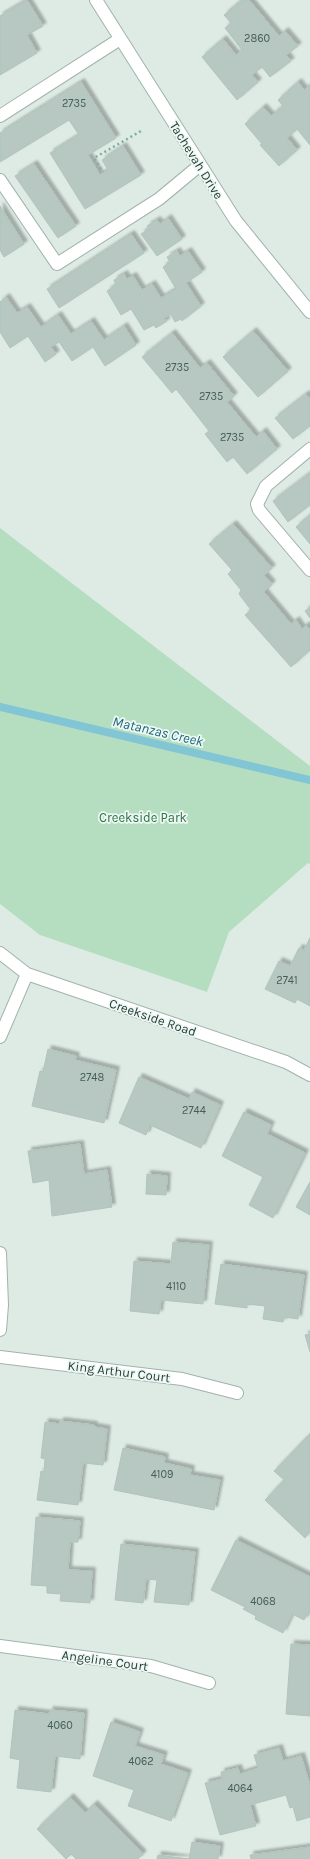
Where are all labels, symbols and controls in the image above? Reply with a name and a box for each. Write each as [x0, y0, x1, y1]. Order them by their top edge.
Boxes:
house number: 2860 [244, 32, 270, 45]
house number: 2735 [62, 97, 86, 110]
street label: Tachevah Drive [167, 119, 227, 202]
house number: 2735 [165, 361, 189, 374]
house number: 2735 [199, 390, 223, 403]
house number: 2735 [220, 431, 244, 444]
water label: Matanzas Creek [111, 713, 206, 750]
park label: Creekside Park [99, 810, 187, 825]
house number: 2741 [276, 974, 298, 987]
street label: Creekside Road [107, 995, 199, 1039]
house number: 2748 [80, 1071, 104, 1084]
house number: 2744 [182, 1104, 206, 1117]
house number: 4110 [166, 1280, 186, 1293]
street label: King Arthur Court [67, 1358, 171, 1385]
house number: 4109 [151, 1468, 173, 1481]
house number: 4068 [250, 1595, 276, 1608]
street label: Angeline Court [61, 1647, 149, 1674]
house number: 4060 [47, 1719, 73, 1732]
house number: 4062 [128, 1755, 154, 1768]
house number: 4064 [227, 1782, 253, 1795]

